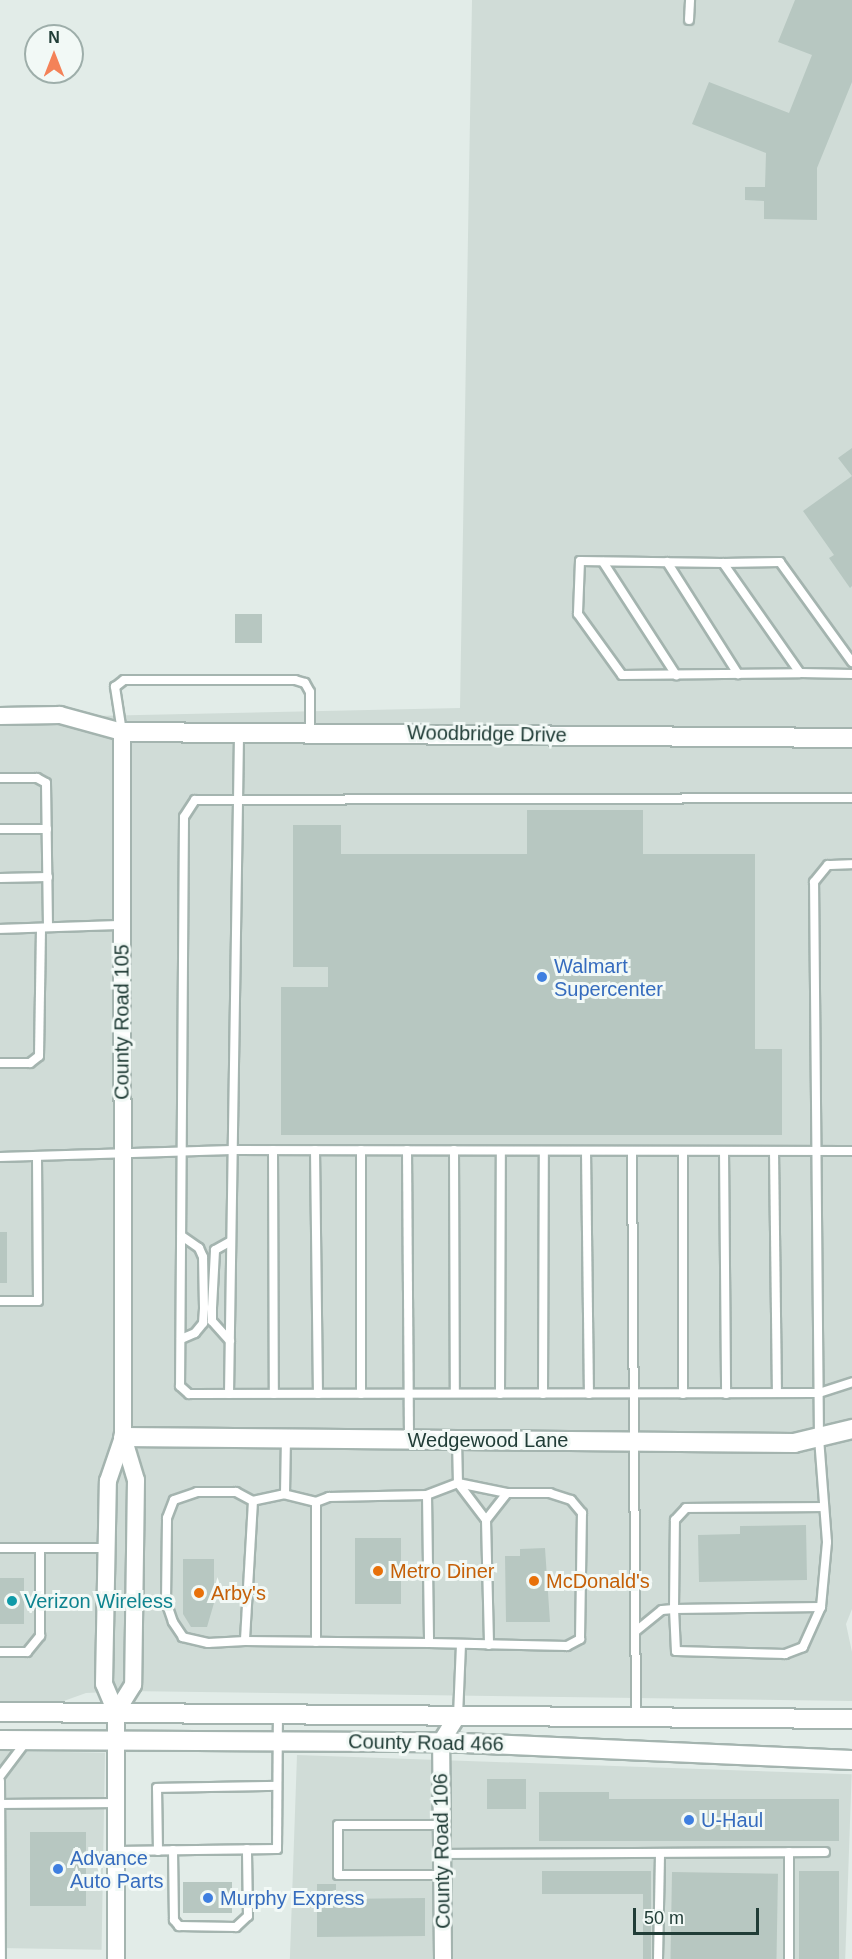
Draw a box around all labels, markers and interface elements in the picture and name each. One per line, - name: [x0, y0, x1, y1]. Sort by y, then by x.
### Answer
- north arrow: [24, 24, 84, 84]
- text: N: [48, 29, 60, 46]
- street label: Woodbridge Drive: [407, 721, 567, 747]
- street label: County Road 105: [110, 944, 134, 1100]
- place label: Walmart Supercenter: [554, 954, 663, 1001]
- marker: Walmart Supercenter: [535, 970, 549, 984]
- street label: Wedgewood Lane: [408, 1428, 568, 1452]
- place label: Metro Diner: [390, 1559, 494, 1583]
- marker: Metro Diner: [371, 1564, 385, 1578]
- place label: McDonald's: [546, 1569, 650, 1593]
- marker: McDonald's: [527, 1574, 541, 1588]
- place label: Arby's: [211, 1581, 266, 1605]
- marker: Arby's: [192, 1586, 206, 1600]
- place label: Verizon Wireless: [24, 1589, 173, 1613]
- marker: Verizon Wireless: [5, 1594, 19, 1608]
- street label: County Road 466: [348, 1730, 504, 1756]
- street label: County Road 106: [429, 1773, 455, 1929]
- place label: U-Haul: [701, 1808, 763, 1832]
- marker: U-Haul: [682, 1813, 696, 1827]
- place label: Advance Auto Parts: [70, 1846, 163, 1893]
- marker: Advance Auto Parts: [51, 1862, 65, 1876]
- place label: Murphy Express: [220, 1886, 364, 1910]
- marker: Murphy Express: [201, 1891, 215, 1905]
- scale bar: [636, 1896, 762, 1934]
- text: 50 m: [644, 1908, 684, 1928]

